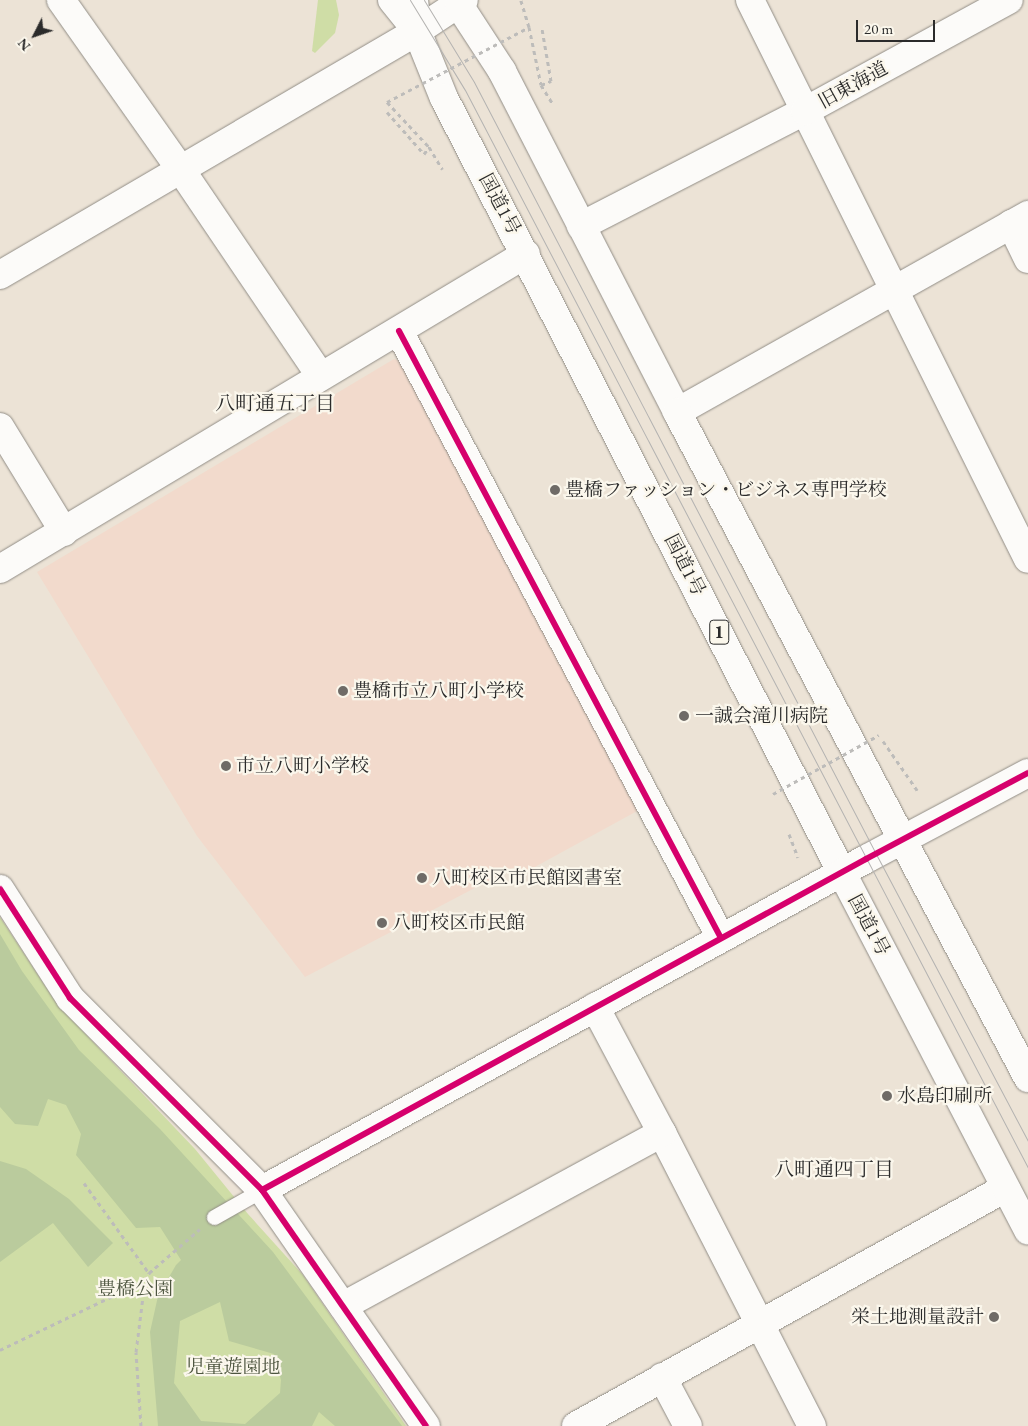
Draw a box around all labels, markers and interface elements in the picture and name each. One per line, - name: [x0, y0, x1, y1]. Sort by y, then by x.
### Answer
- north arrow: [10, 10, 60, 60]
- scale bar: [858, 10, 937, 42]
- text: 20 m: [864, 19, 893, 38]
- text: N: [13, 35, 34, 55]
- street label: 旧東海道: [814, 57, 892, 113]
- street label: 国道1号: [474, 169, 526, 239]
- district label: 八町通五丁目: [215, 391, 335, 415]
- place label: 豊橋ファッション・ビジネス専門学校: [565, 479, 888, 501]
- marker: 豊橋ファッション・ビジネス専門学校: [549, 484, 561, 496]
- street label: 国道1号: [660, 530, 710, 600]
- road number: 1: [709, 616, 729, 648]
- place label: 豊橋市立八町小学校: [353, 680, 524, 702]
- marker: 豊橋市立八町小学校: [337, 685, 349, 697]
- place label: 一誠会滝川病院: [695, 705, 828, 727]
- marker: 一誠会滝川病院: [677, 709, 691, 723]
- place label: 市立八町小学校: [236, 755, 369, 777]
- marker: 市立八町小学校: [220, 760, 232, 772]
- place label: 八町校区市民館図書室: [432, 867, 622, 889]
- marker: 八町校区市民館図書室: [416, 872, 428, 884]
- street label: 国道1号: [843, 890, 895, 960]
- place label: 八町校区市民館: [392, 912, 525, 934]
- marker: 八町校区市民館: [376, 917, 388, 929]
- place label: 水島印刷所: [897, 1085, 992, 1107]
- marker: 水島印刷所: [881, 1090, 893, 1102]
- district label: 八町通四丁目: [774, 1157, 894, 1181]
- park label: 豊橋公園: [97, 1278, 173, 1300]
- place label: 栄土地測量設計: [851, 1306, 984, 1328]
- marker: 栄土地測量設計: [988, 1311, 1000, 1323]
- park label: 児童遊園地: [186, 1356, 280, 1378]

